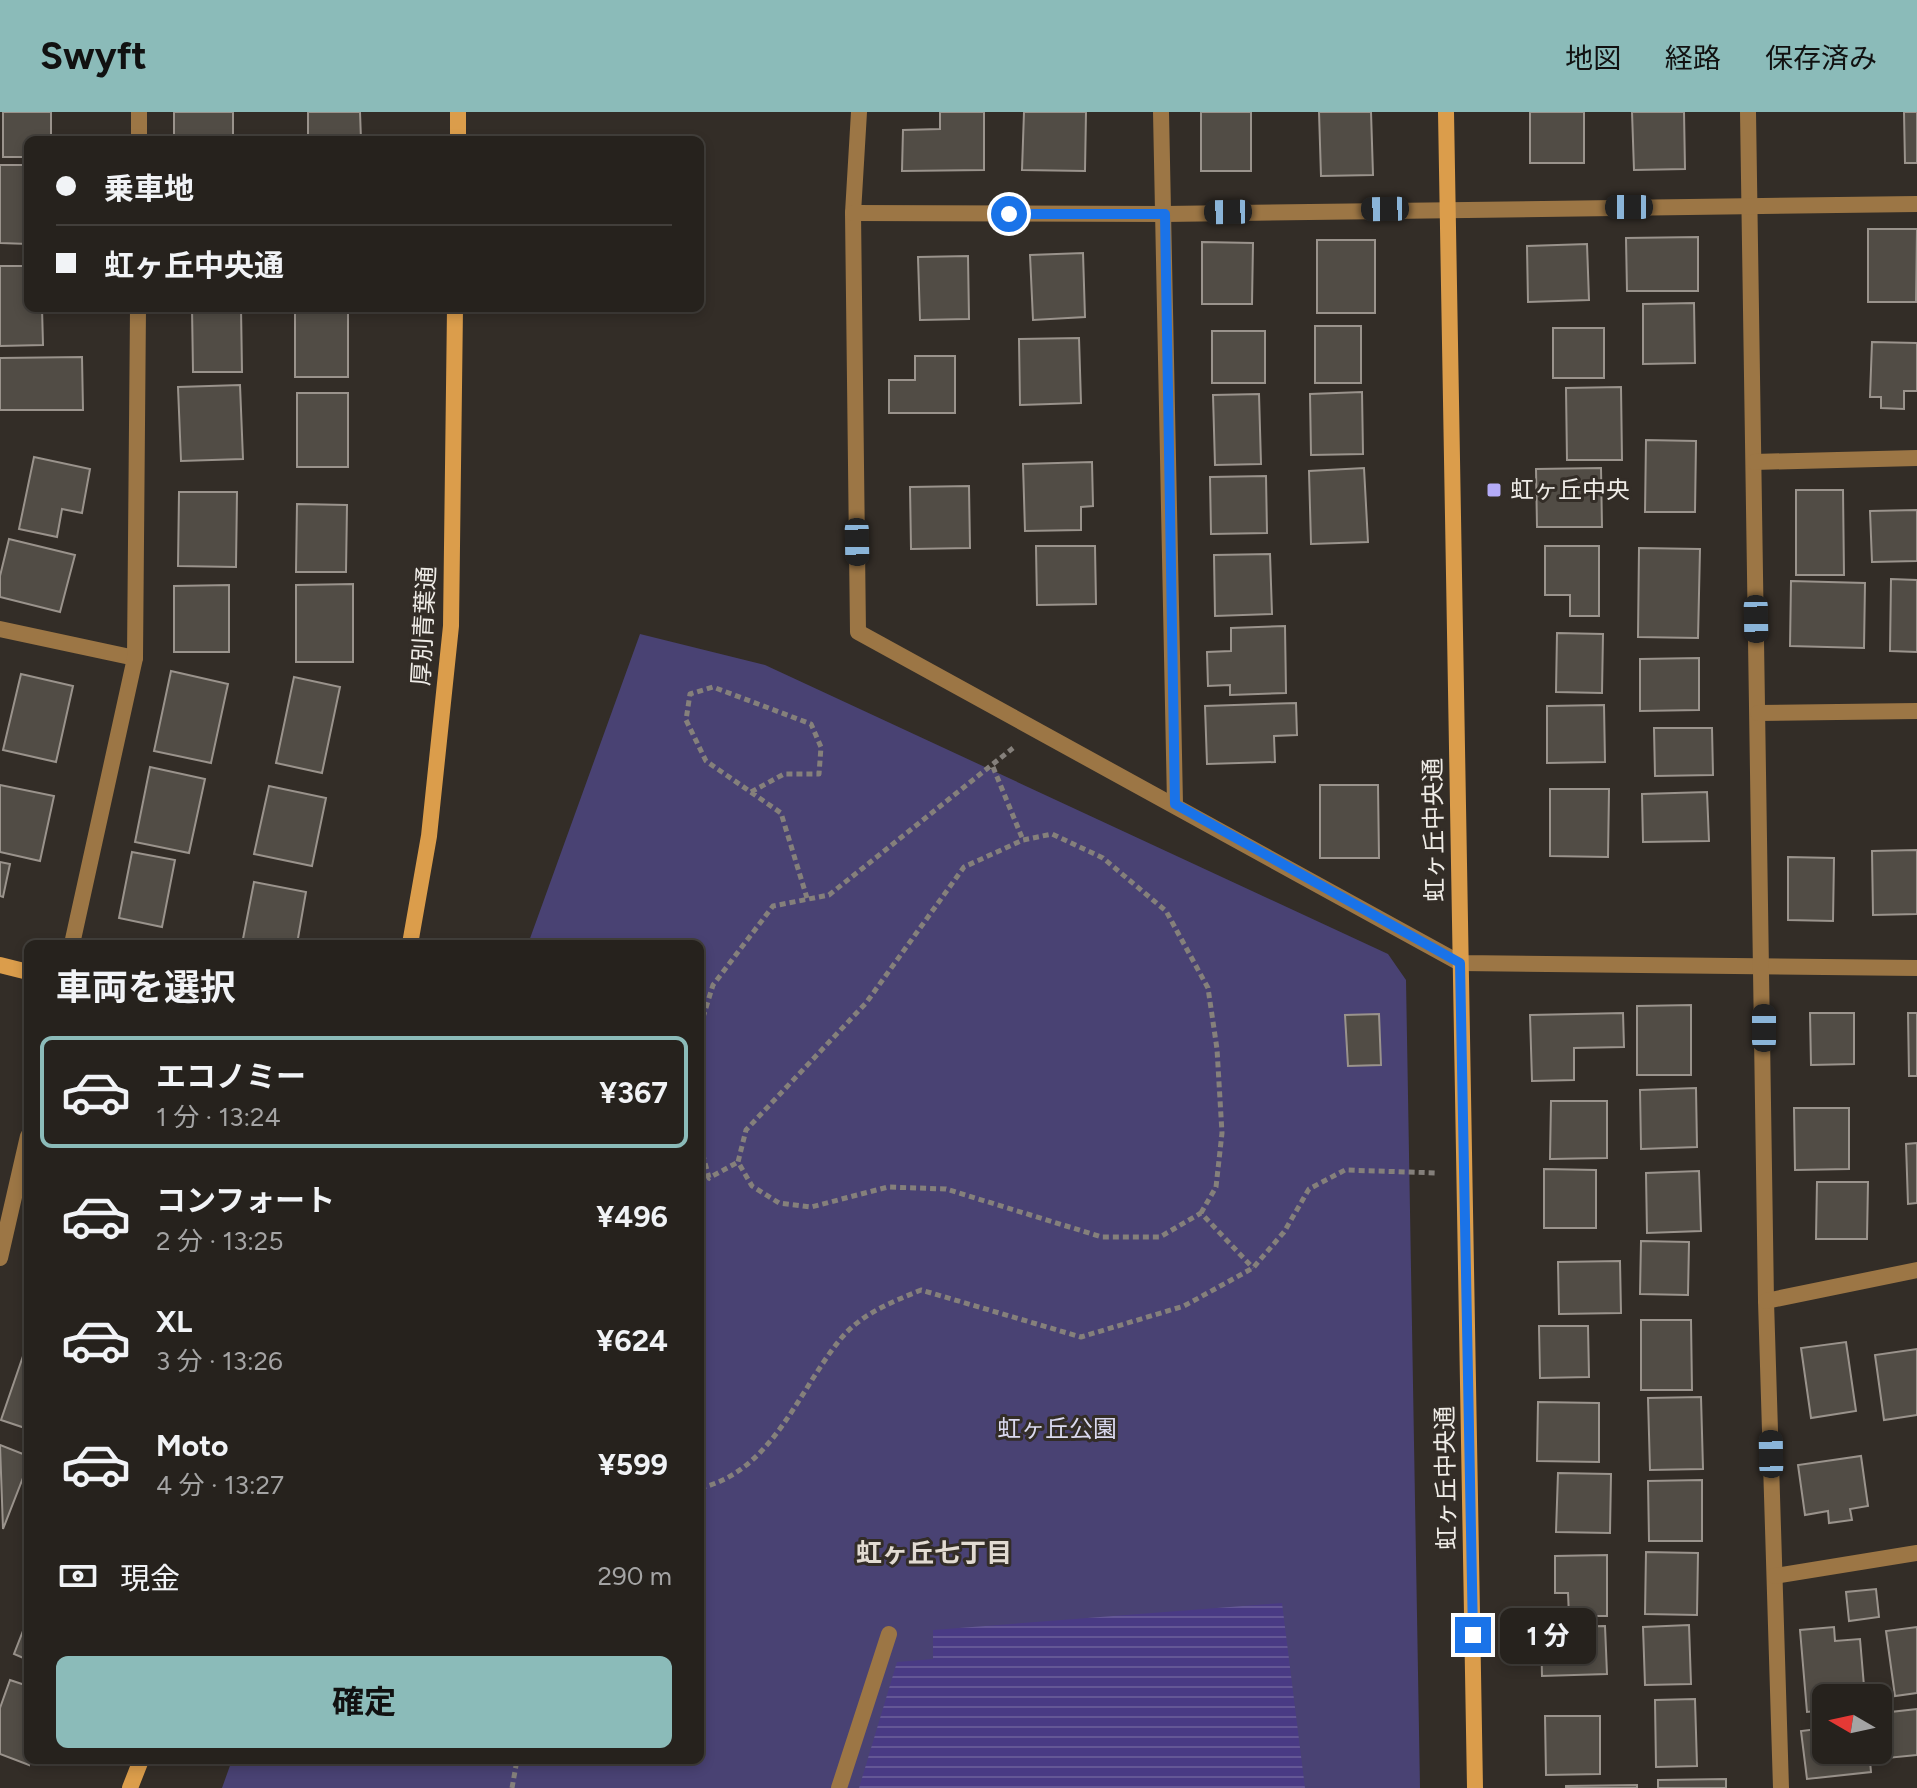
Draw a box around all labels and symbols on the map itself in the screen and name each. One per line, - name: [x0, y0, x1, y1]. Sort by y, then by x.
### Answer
- car: [1605, 195, 1653, 219]
- route start: [991, 196, 1027, 232]
- car: [1361, 197, 1409, 221]
- car: [1204, 200, 1252, 224]
- place label: 虹ヶ丘中央: [1510, 475, 1630, 504]
- marker: 虹ヶ丘中央: [1485, 481, 1503, 499]
- car: [845, 518, 869, 566]
- street label: 厚別青葉通: [406, 565, 441, 687]
- car: [1744, 595, 1768, 643]
- street label: 虹ヶ丘中央通: [1418, 758, 1449, 902]
- car: [1752, 1004, 1776, 1052]
- street label: 虹ヶ丘中央通: [1430, 1406, 1461, 1550]
- park label: 虹ヶ丘公園: [997, 1414, 1117, 1443]
- car: [1759, 1430, 1783, 1478]
- district label: 虹ヶ丘七丁目: [856, 1537, 1012, 1569]
- callout: 1 分: [1501, 1607, 1597, 1663]
- route end: [1455, 1617, 1491, 1653]
- north arrow: [1812, 1684, 1892, 1764]

